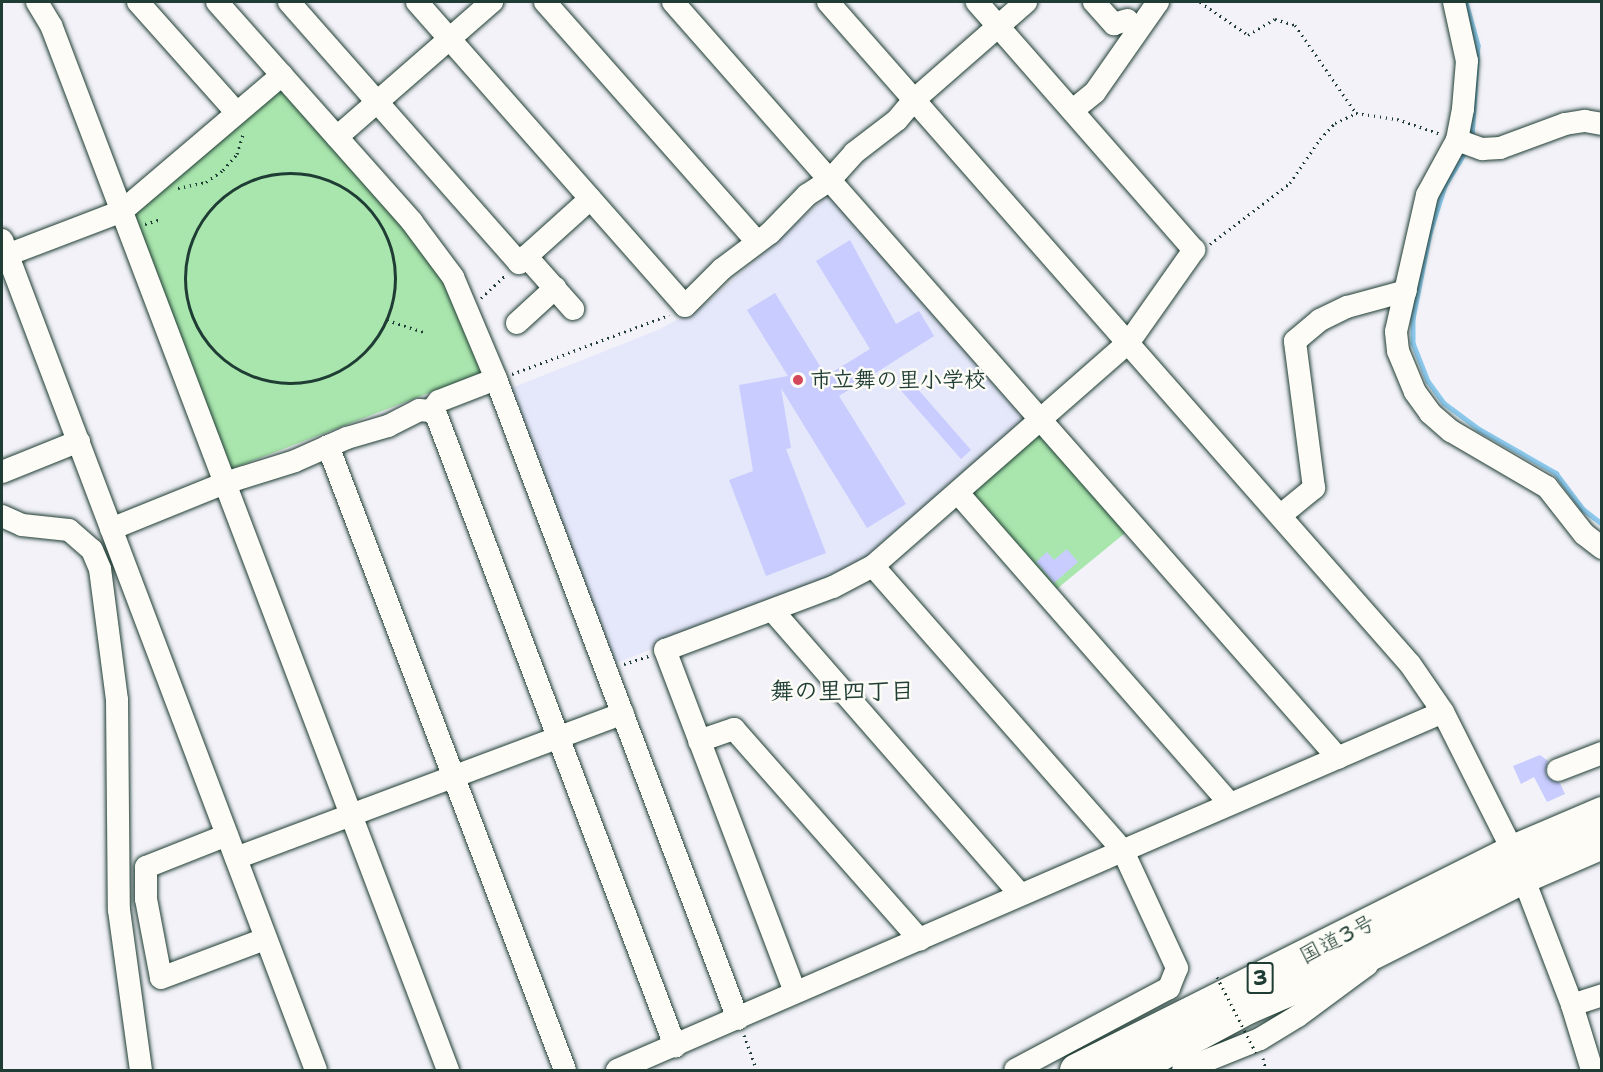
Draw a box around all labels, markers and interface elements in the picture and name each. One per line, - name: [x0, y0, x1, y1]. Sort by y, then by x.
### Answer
- place label: 市立舞の里小学校: [810, 367, 986, 393]
- marker: 市立舞の里小学校: [791, 373, 805, 387]
- district label: 舞の里四丁目: [770, 678, 914, 706]
- street label: 国道3号: [1295, 909, 1379, 969]
- road number: 3: [1246, 960, 1274, 996]

